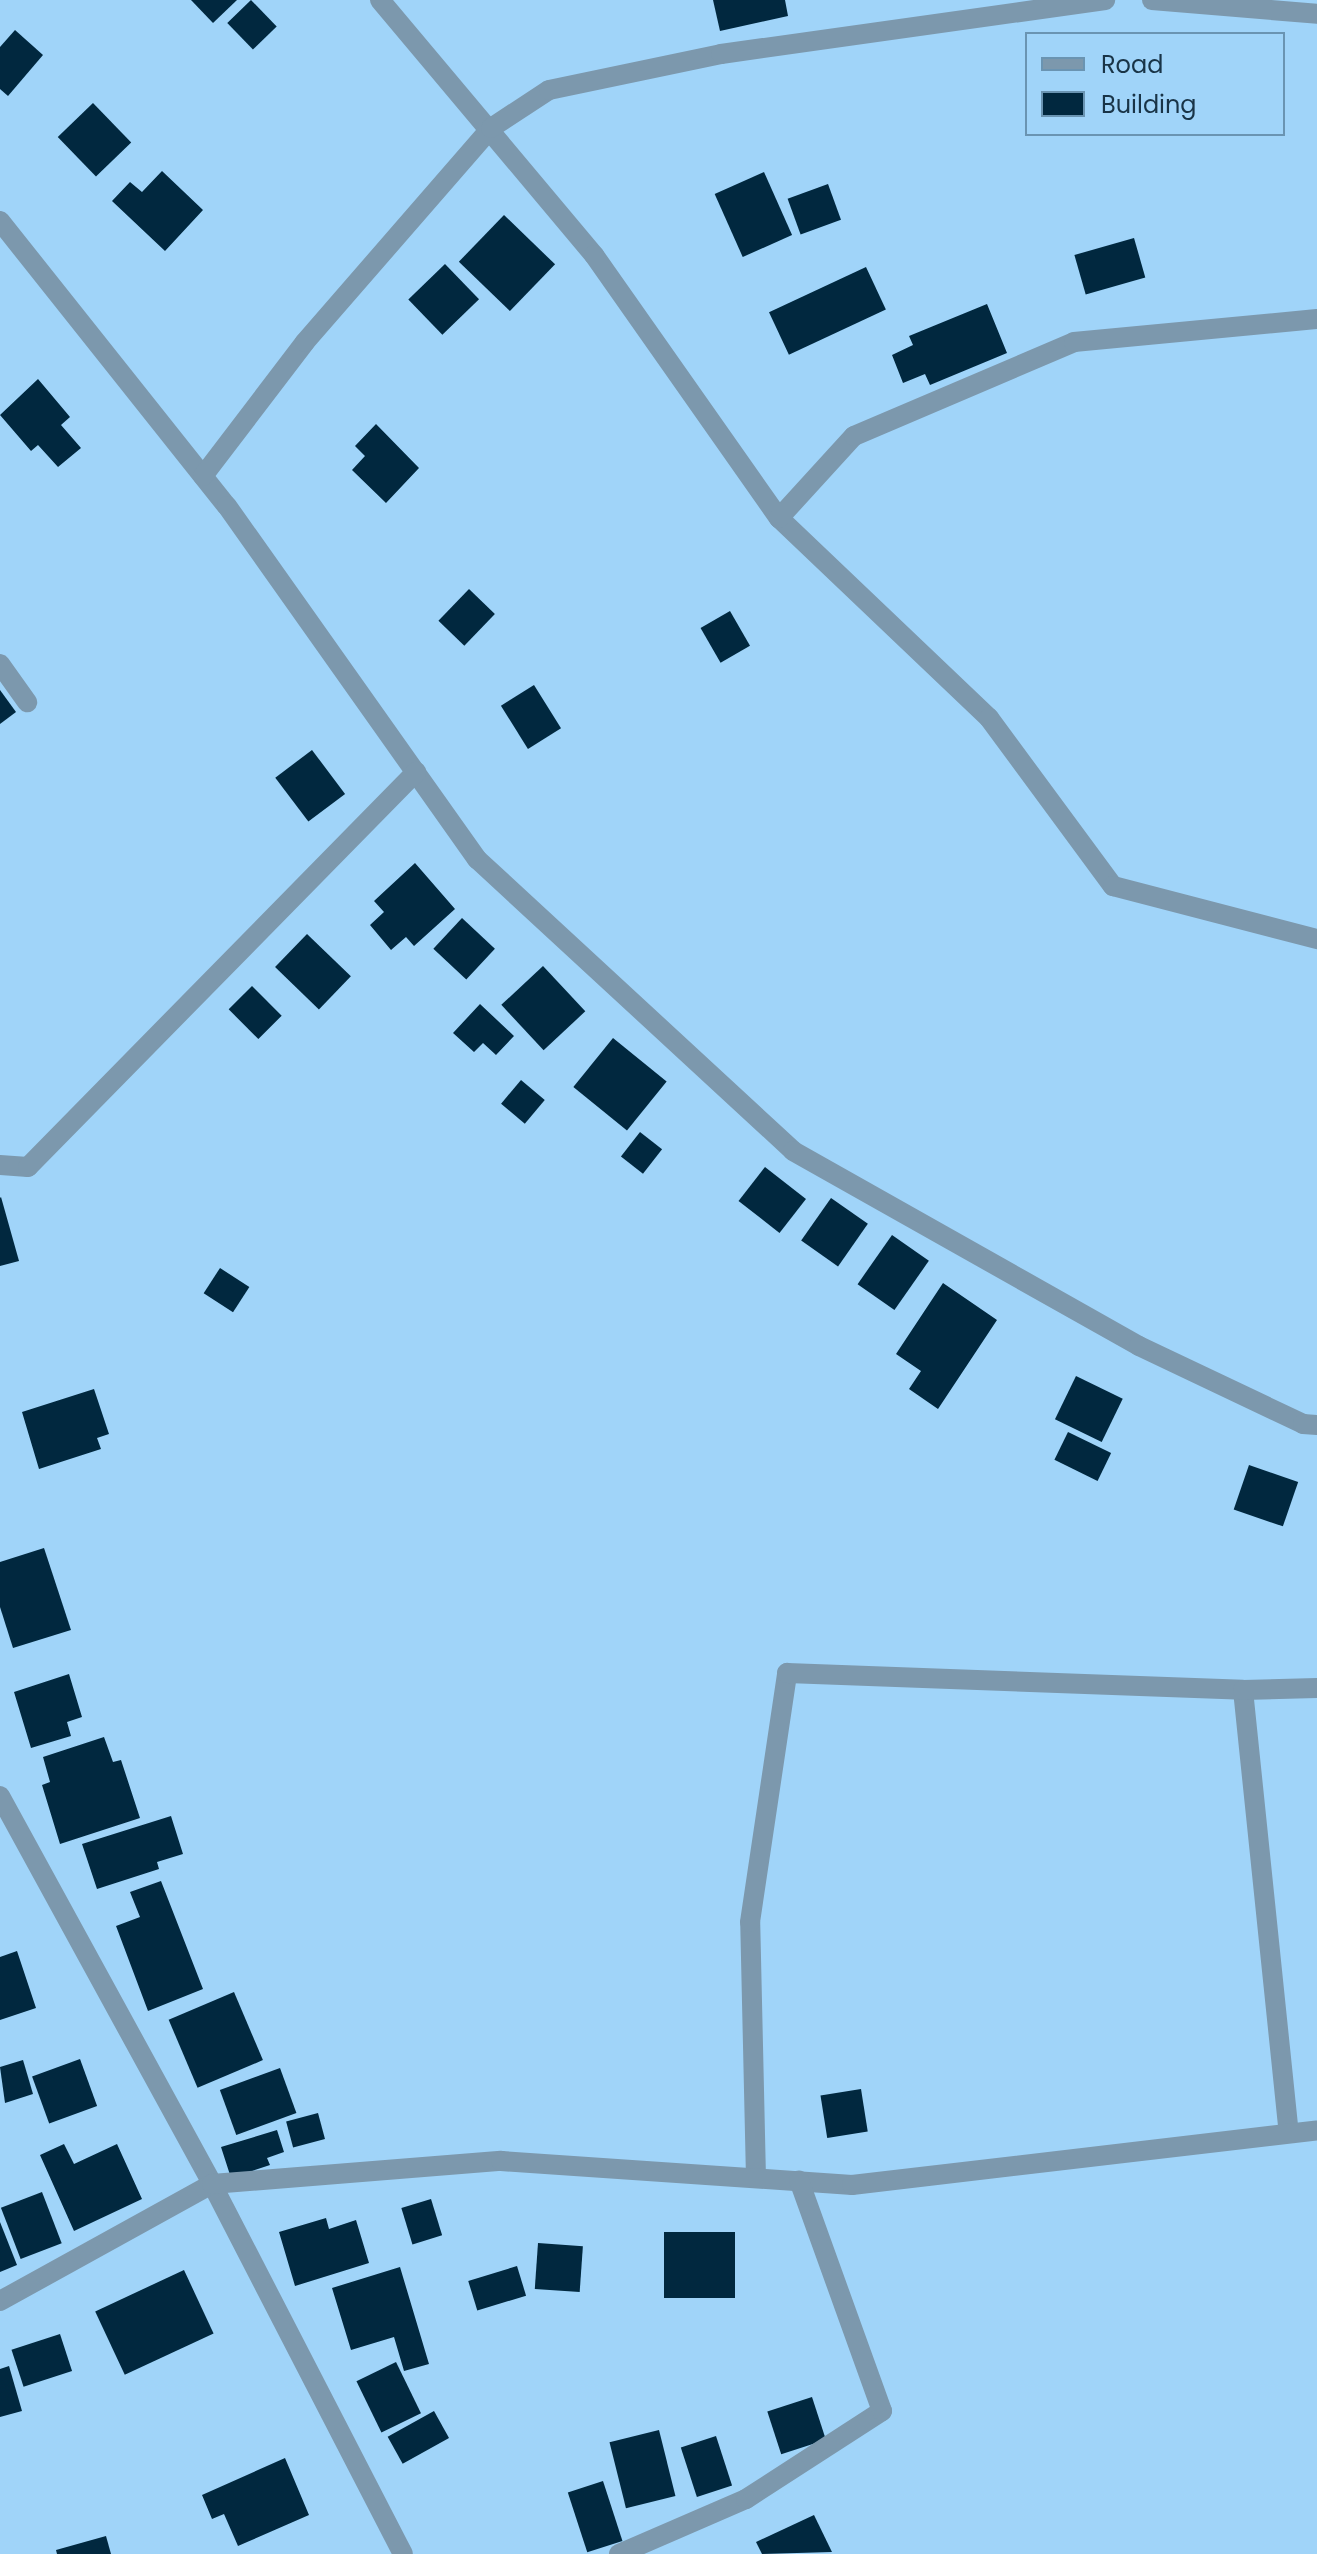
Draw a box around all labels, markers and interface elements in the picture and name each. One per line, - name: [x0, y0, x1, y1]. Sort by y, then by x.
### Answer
- legend: [1025, 32, 1285, 136]
- text: Road: [1101, 48, 1163, 81]
- text: Building: [1101, 88, 1197, 121]

